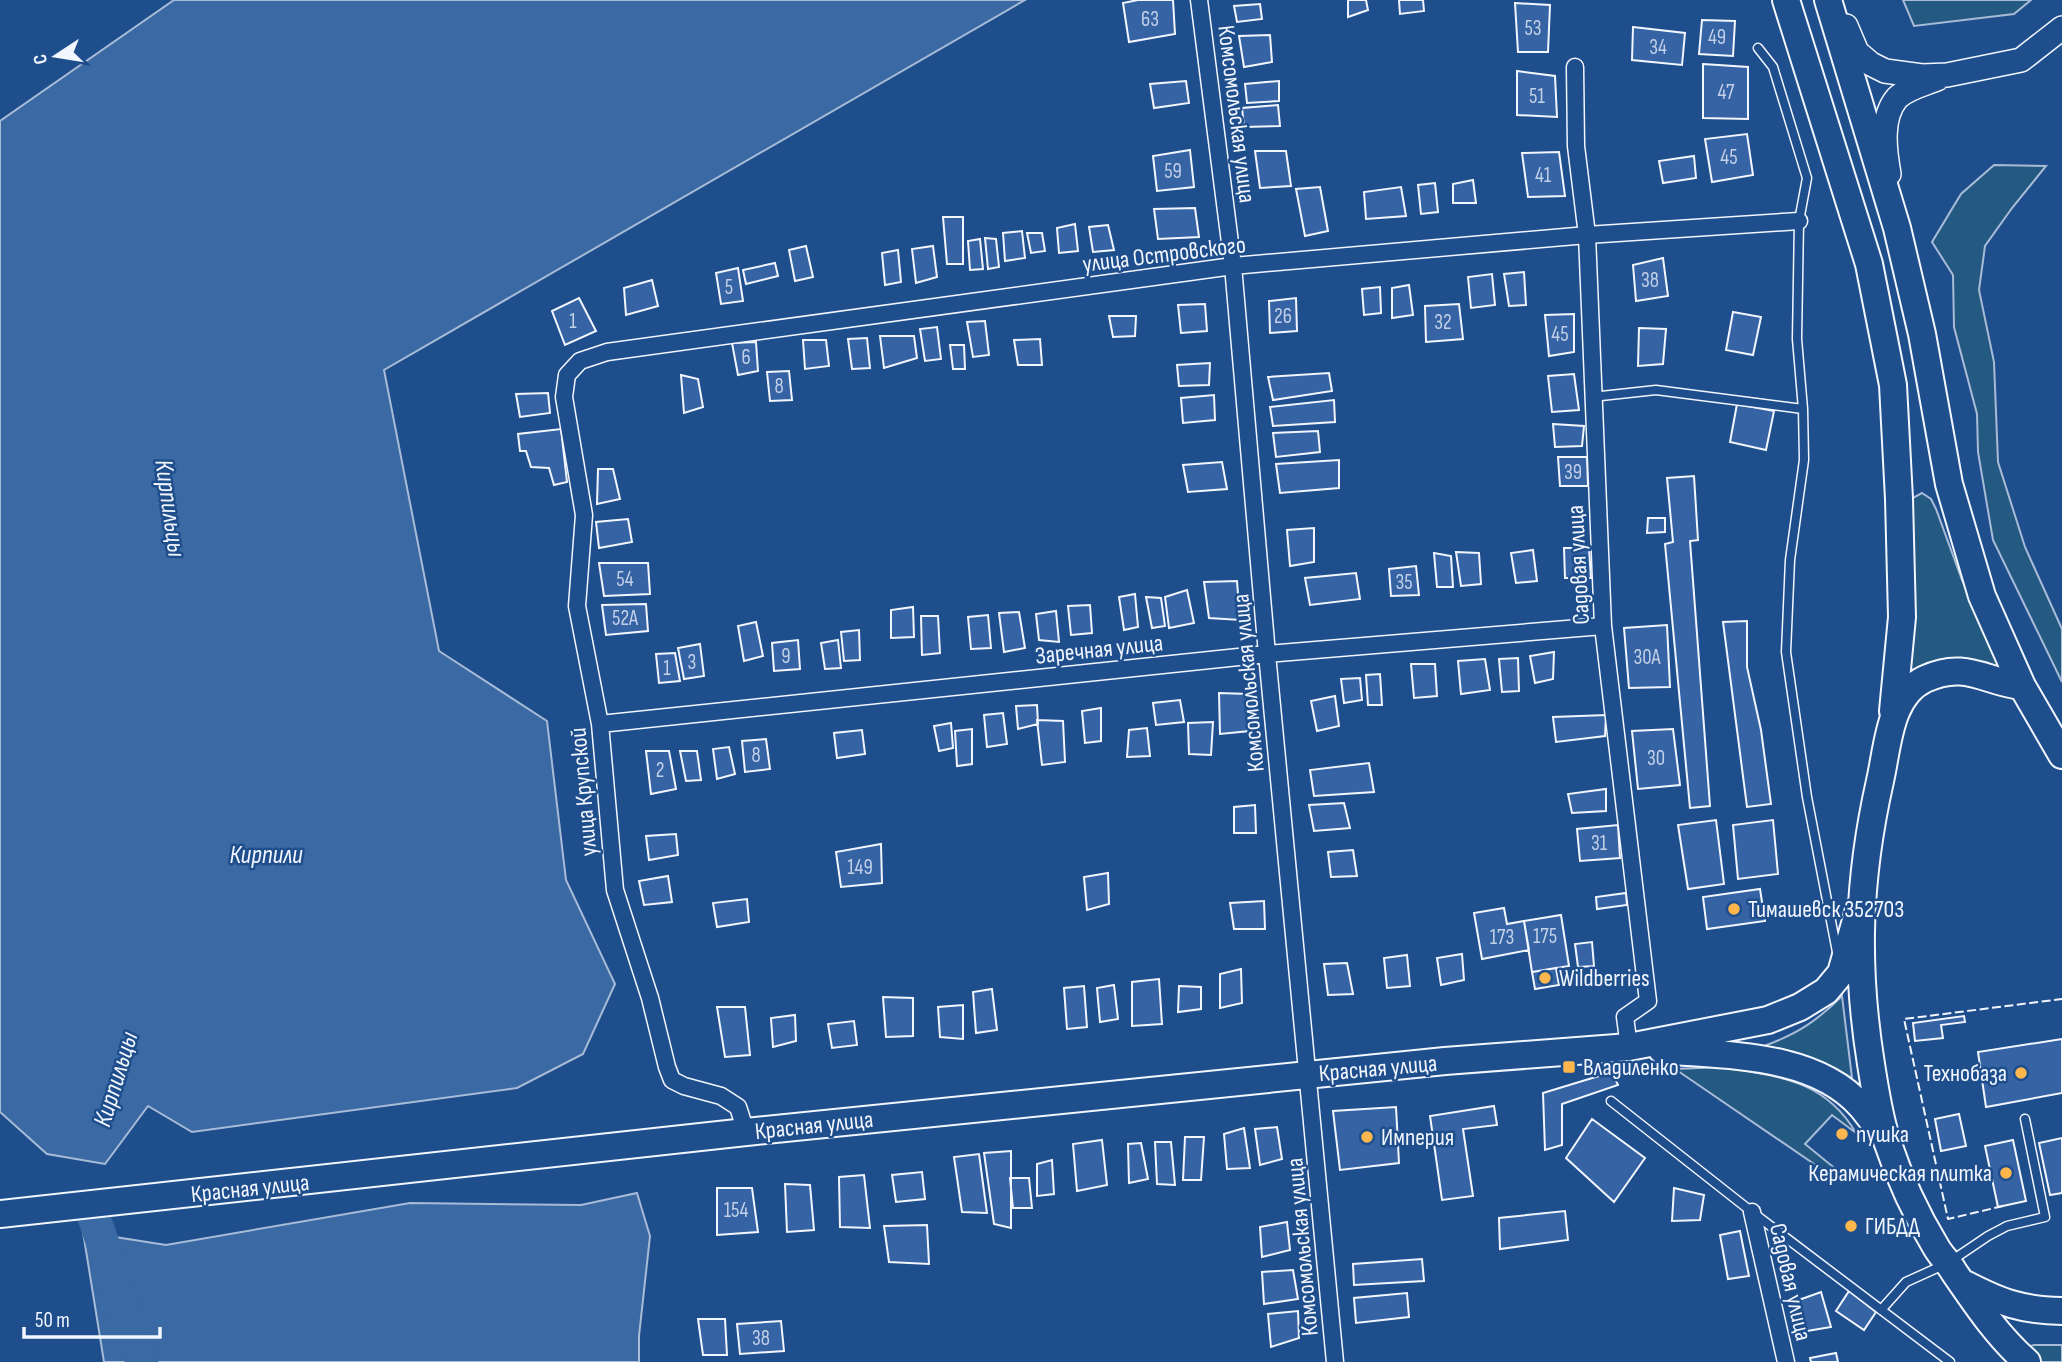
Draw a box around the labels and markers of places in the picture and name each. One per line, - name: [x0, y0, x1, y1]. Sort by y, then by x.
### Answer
- place label: Тимашевск 352703: [1748, 895, 1904, 924]
- marker: Тимашевск 352703: [1726, 901, 1742, 917]
- place label: Wildberries: [1559, 964, 1650, 993]
- marker: Wildberries: [1537, 970, 1553, 986]
- place label: Владиленко: [1583, 1053, 1679, 1082]
- marker: Владиленко: [1561, 1059, 1577, 1075]
- place label: Технобаза: [1923, 1059, 2007, 1088]
- marker: Технобаза: [2013, 1065, 2029, 1081]
- place label: пушка: [1856, 1120, 1909, 1149]
- place label: Империя: [1381, 1123, 1454, 1152]
- marker: пушка: [1834, 1126, 1850, 1142]
- marker: Империя: [1359, 1129, 1375, 1145]
- place label: Керамическая плитка: [1808, 1159, 1992, 1188]
- marker: Керамическая плитка: [1998, 1165, 2014, 1181]
- place label: ГИБДД: [1865, 1212, 1921, 1241]
- marker: ГИБДД: [1843, 1218, 1859, 1234]

